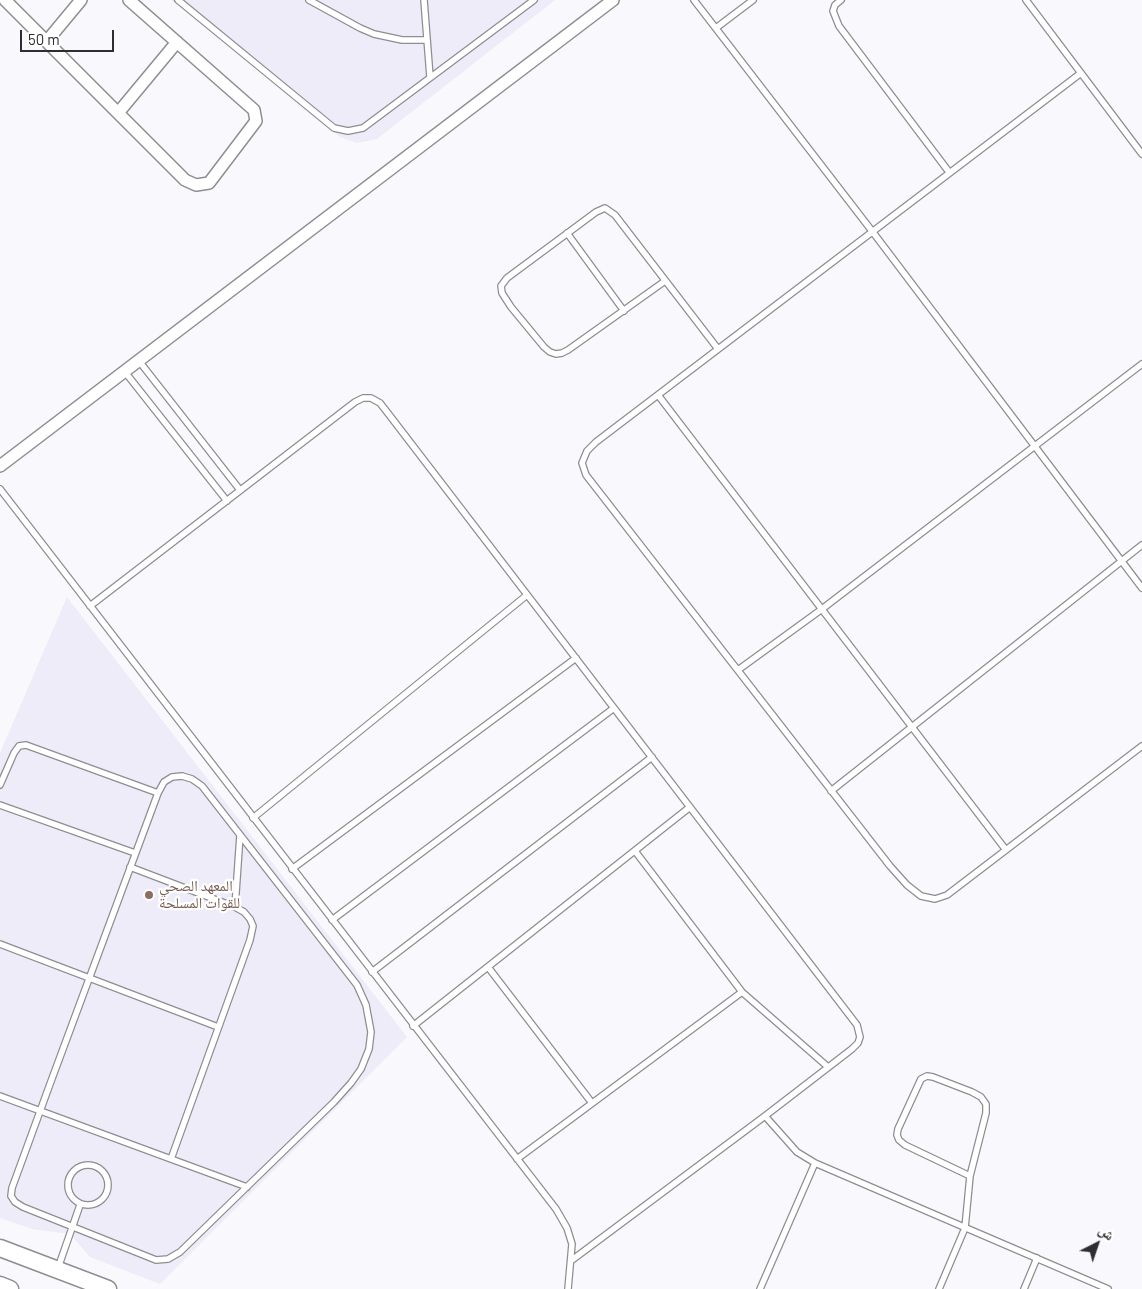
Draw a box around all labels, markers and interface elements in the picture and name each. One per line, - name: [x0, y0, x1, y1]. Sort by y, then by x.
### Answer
- scale bar: [22, 20, 116, 52]
- text: 50 m: [28, 30, 60, 48]
- place label: المعهد الصحي للقوات المسلحة: [159, 877, 240, 912]
- marker: المعهد الصحي للقوات المسلحة: [143, 889, 155, 901]
- north arrow: [1072, 1219, 1122, 1269]
- text: ش: [1096, 1221, 1118, 1244]

